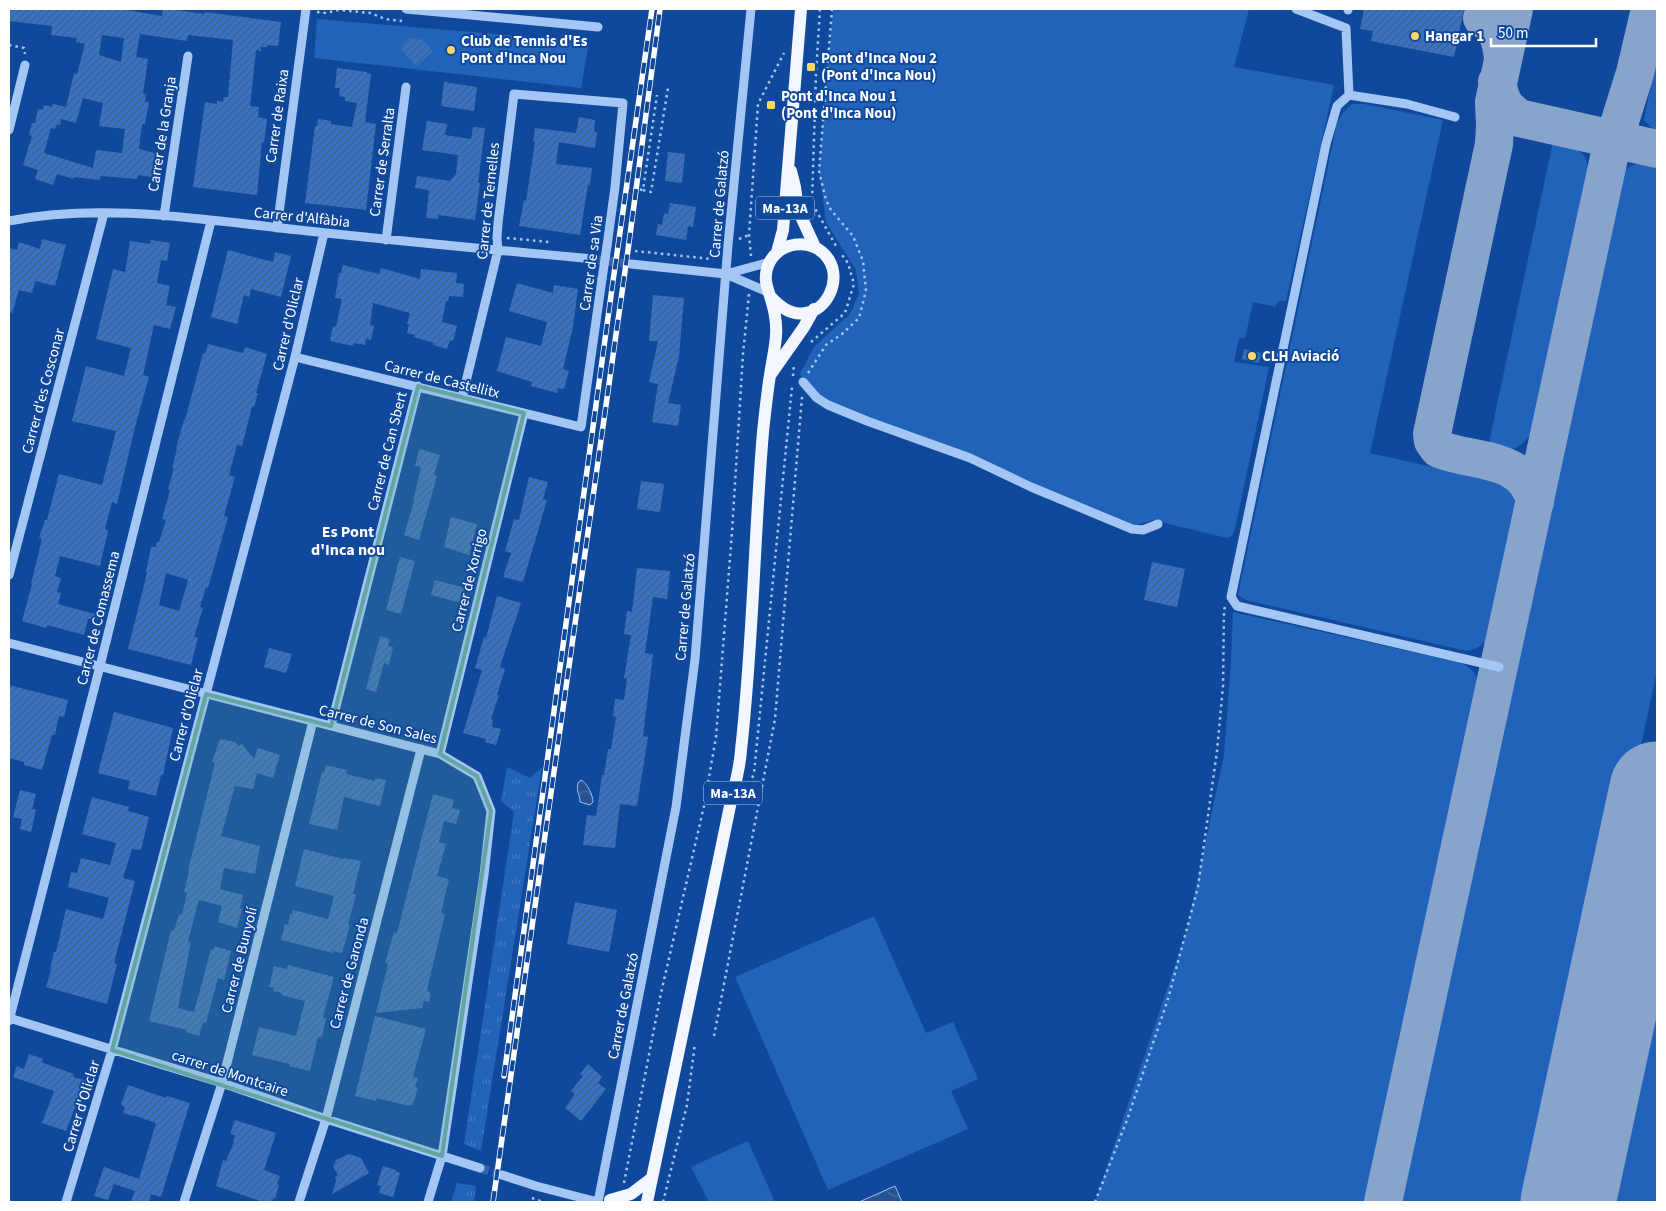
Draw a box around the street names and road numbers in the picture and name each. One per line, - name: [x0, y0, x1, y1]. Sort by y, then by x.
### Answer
- street label: Carrer de Raixa: [261, 68, 294, 164]
- street label: Carrer de la Granja: [143, 75, 182, 193]
- street label: Carrer de Serralta: [364, 106, 401, 218]
- street label: Carrer de Ternelles: [472, 142, 505, 261]
- street label: Carrer de Galatzó: [704, 149, 735, 259]
- road number: Ma-13A: [756, 197, 814, 220]
- street label: Carrer d'Alfàbia: [253, 202, 351, 233]
- street label: Carrer de sa Via: [574, 214, 609, 312]
- street label: Carrer d'Oliclar: [268, 275, 310, 373]
- street label: Carrer d'es Cosconar: [17, 325, 71, 456]
- street label: Carrer de Castellitx: [382, 355, 502, 404]
- street label: Carrer de Can Sbert: [363, 389, 412, 513]
- street label: Carrer de Xorrigo: [446, 526, 493, 634]
- street label: Carrer de Comassema: [72, 549, 125, 687]
- street label: Carrer de Galatzó: [670, 552, 701, 662]
- street label: Carrer d'Oliclar: [164, 666, 209, 764]
- street label: Carrer de Son Sales: [317, 700, 439, 749]
- road number: Ma-13A: [704, 781, 762, 804]
- street label: Carrer de Bunyolí: [216, 904, 263, 1015]
- street label: Carrer de Garonda: [324, 915, 374, 1031]
- street label: Carrer de Galatzó: [603, 951, 644, 1061]
- street label: carrer de Montcaire: [169, 1045, 291, 1102]
- street label: Carrer d'Oliclar: [58, 1057, 106, 1155]

